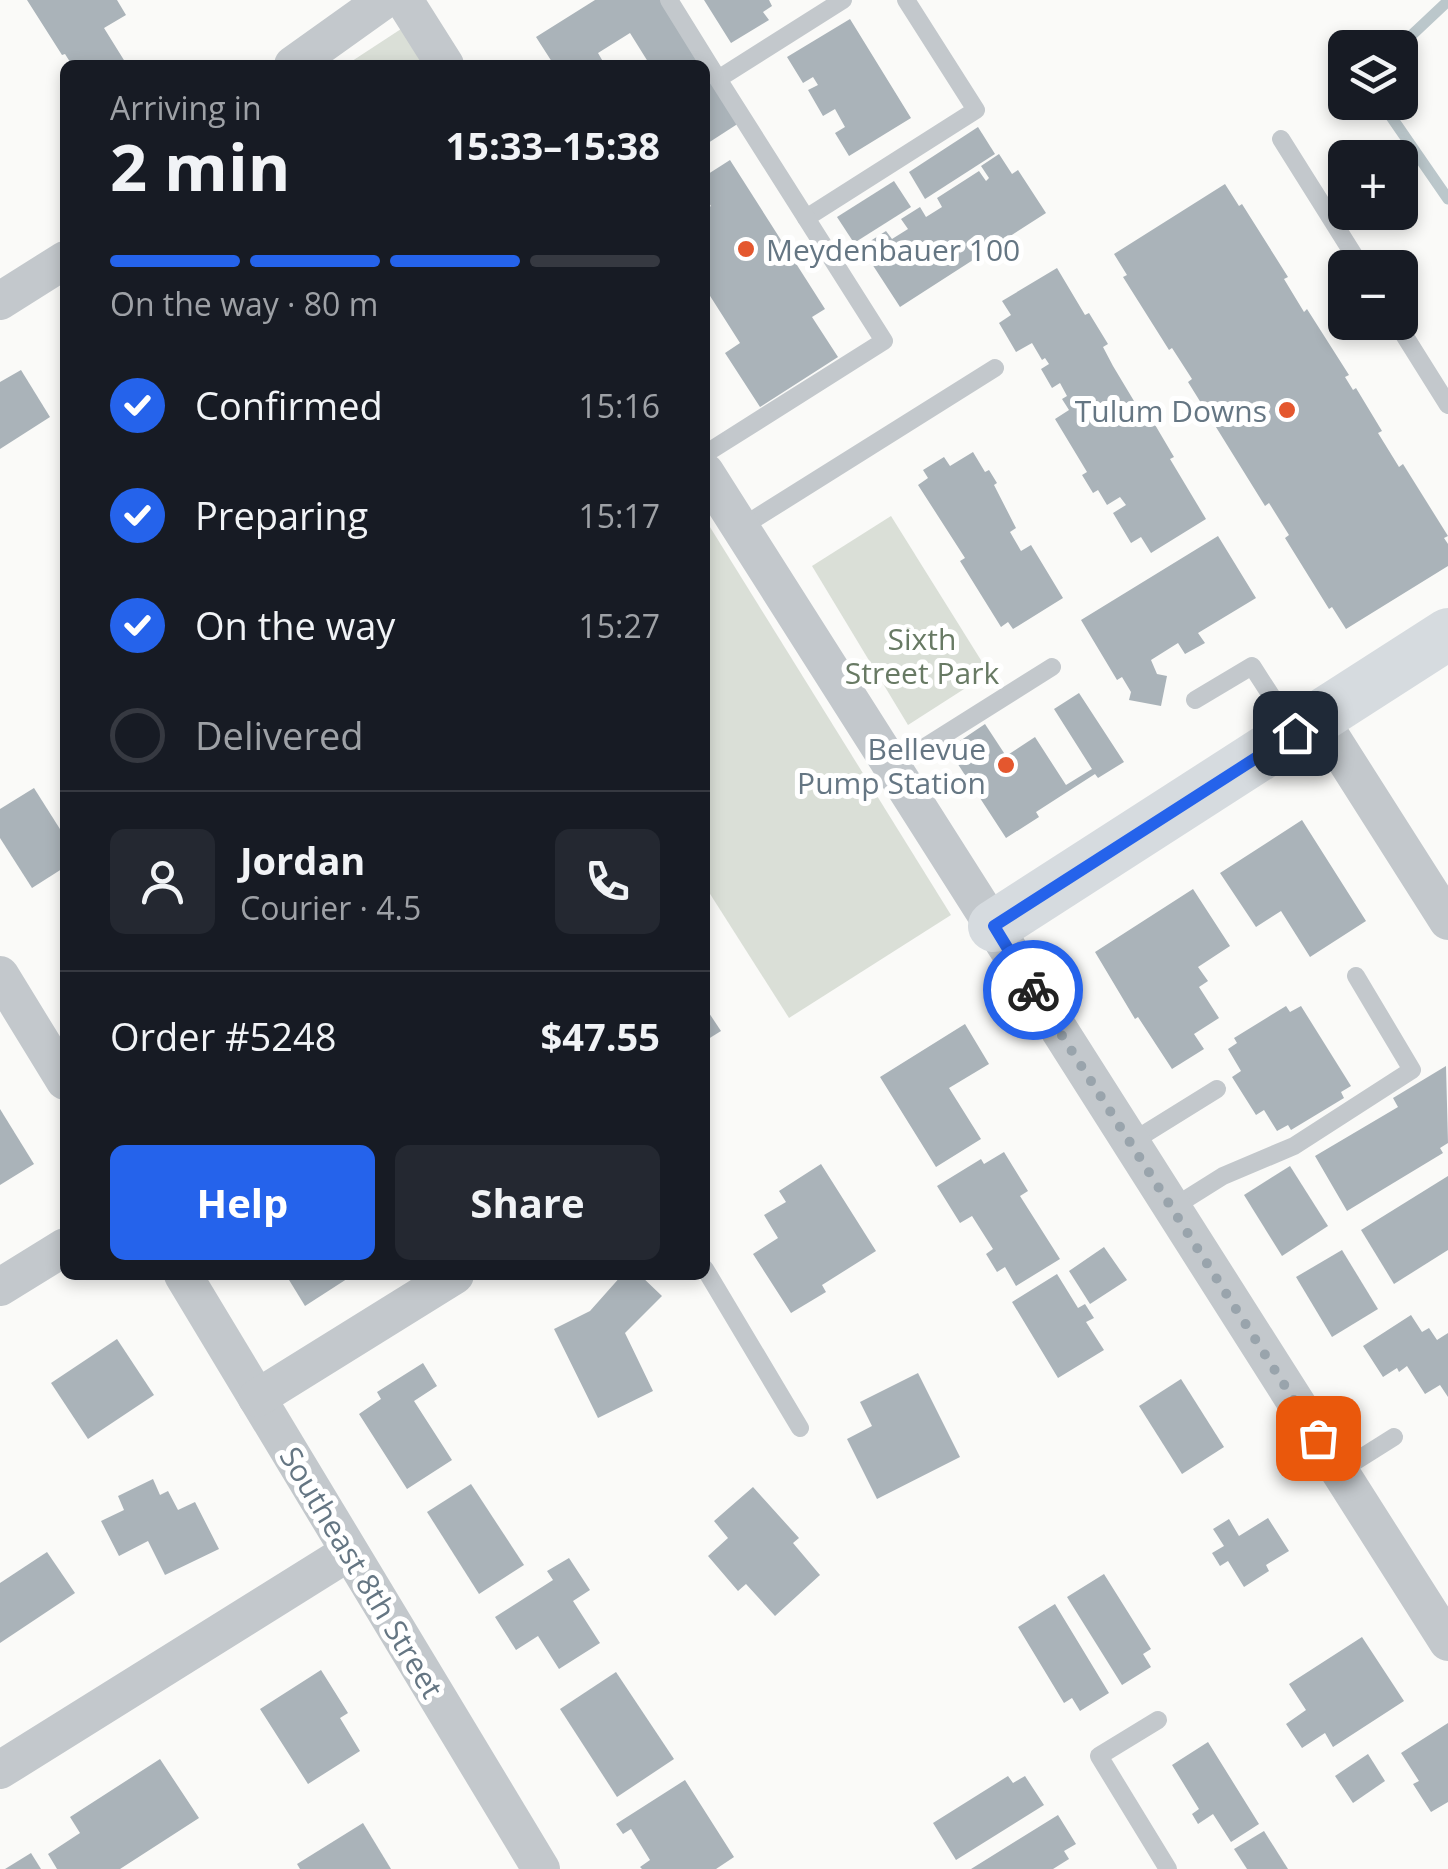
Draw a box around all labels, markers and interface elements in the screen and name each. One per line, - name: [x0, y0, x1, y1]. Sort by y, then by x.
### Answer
- map controls: [1328, 30, 1418, 340]
- button: layers: [1328, 30, 1418, 120]
- text: Arriving in: [110, 86, 262, 129]
- text: 15:33–15:38: [446, 119, 660, 171]
- text: 2 min: [110, 122, 290, 210]
- button: +: [1328, 140, 1418, 230]
- place label: Meydenbauer 100: [766, 229, 1020, 270]
- marker: Meydenbauer 100: [735, 238, 757, 260]
- button: −: [1328, 250, 1418, 340]
- text: On the way · 80 m: [110, 282, 378, 325]
- icon: check: [110, 378, 165, 433]
- text: Confirmed: [195, 379, 383, 431]
- text: 15:16: [578, 384, 660, 427]
- place label: Tulum Downs: [1075, 390, 1267, 431]
- marker: Tulum Downs: [1276, 399, 1298, 421]
- icon: check: [110, 488, 165, 543]
- text: Preparing: [195, 489, 368, 541]
- text: 15:17: [578, 494, 660, 537]
- icon: check: [110, 598, 165, 653]
- text: On the way: [195, 599, 395, 651]
- text: 15:27: [578, 604, 660, 647]
- park label: Sixth Street Park: [845, 618, 999, 693]
- pin: [1253, 691, 1338, 776]
- icon: home: [1268, 706, 1323, 761]
- text: Delivered: [195, 709, 364, 761]
- place label: Bellevue Pump Station: [797, 728, 986, 803]
- marker: Bellevue Pump Station: [995, 754, 1017, 776]
- button: person: [110, 829, 215, 934]
- button: phone: [555, 829, 660, 934]
- text: Jordan: [240, 834, 365, 886]
- text: Courier · 4.5: [240, 886, 421, 929]
- courier: [983, 940, 1083, 1040]
- icon: bike: [1006, 963, 1061, 1018]
- text: Order #5248: [110, 1010, 337, 1062]
- text: $47.55: [541, 1010, 660, 1062]
- button: Help: [110, 1145, 375, 1260]
- button: Share: [395, 1145, 660, 1260]
- pin: [1276, 1396, 1361, 1481]
- icon: bag: [1291, 1411, 1346, 1466]
- street label: Southeast 8th Street: [271, 1439, 453, 1705]

